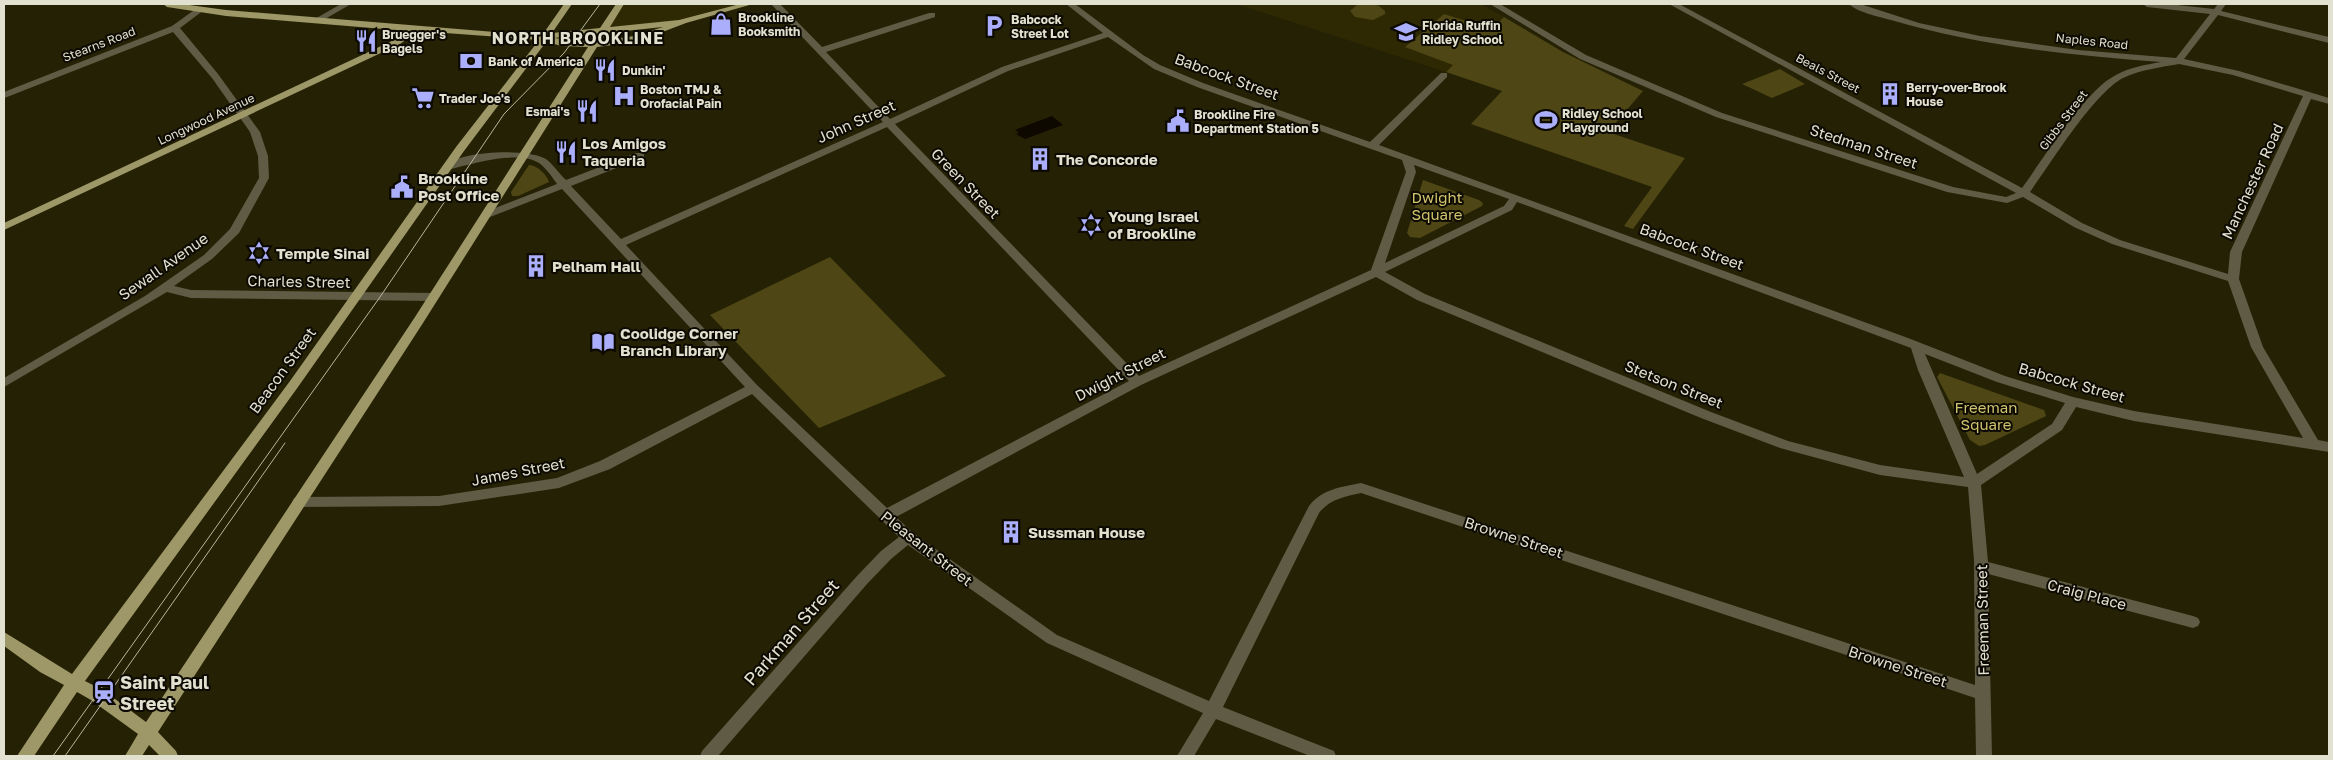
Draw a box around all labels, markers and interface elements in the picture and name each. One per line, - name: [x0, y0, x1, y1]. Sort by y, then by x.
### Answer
- place label: Brookline Booksmith: [738, 10, 800, 39]
- shop icon: Brookline Booksmith: [708, 11, 734, 37]
- place label: Babcock Street Lot: [1011, 12, 1069, 41]
- parking icon: Babcock Street Lot: [981, 13, 1007, 39]
- place label: Florida Ruffin Ridley School: [1422, 18, 1503, 47]
- school or university icon: Florida Ruffin Ridley School: [1393, 19, 1419, 45]
- street label: Stearns Road: [60, 23, 138, 65]
- place label: Bruegger's Bagels: [382, 27, 446, 56]
- restaurant icon: Bruegger's Bagels: [353, 28, 379, 54]
- district label: NORTH BROOKLINE: [492, 28, 664, 48]
- street label: Naples Road: [2055, 30, 2129, 52]
- bank icon: Bank of America: [458, 48, 484, 74]
- street label: Babcock Street: [1172, 49, 1282, 103]
- street label: Beals Street: [1793, 50, 1863, 96]
- place label: Bank of America: [488, 54, 583, 69]
- restaurant icon: Dunkin': [592, 57, 618, 83]
- place label: Dunkin': [622, 63, 665, 78]
- place label: Berry-over-Brook House: [1906, 80, 2007, 109]
- building icon: Berry-over-Brook House: [1877, 81, 1903, 107]
- place label: Boston TMJ & Orofacial Pain: [640, 82, 722, 111]
- hospital icon: Boston TMJ & Orofacial Pain: [611, 83, 637, 109]
- supermarket icon: Trader Joe's: [410, 85, 436, 111]
- street label: Gibbs Street: [2036, 87, 2091, 153]
- street label: Longwood Avenue: [155, 90, 257, 148]
- place label: Trader Joe's: [439, 91, 511, 106]
- street label: John Street: [814, 96, 898, 146]
- restaurant icon: Esmai's: [574, 98, 600, 124]
- place label: Esmai's: [525, 104, 570, 119]
- place label: Ridley School Playground: [1562, 106, 1643, 135]
- place label: Brookline Fire Department Station 5: [1194, 107, 1319, 136]
- sports icon: Ridley School Playground: [1533, 107, 1559, 133]
- public building icon: Brookline Fire Department Station 5: [1165, 108, 1191, 134]
- street label: Stedman Street: [1808, 120, 1920, 172]
- street label: Manchester Road: [2217, 120, 2287, 242]
- place label: Los Amigos Taqueria: [582, 134, 666, 169]
- restaurant icon: Los Amigos Taqueria: [553, 139, 579, 165]
- street label: Green Street: [928, 144, 1004, 222]
- building icon: The Concorde: [1027, 146, 1053, 172]
- place label: The Concorde: [1056, 150, 1158, 168]
- place label: Brookline Post Office: [418, 169, 500, 204]
- public building icon: Brookline Post Office: [389, 174, 415, 200]
- park label: Dwight Square: [1412, 188, 1463, 223]
- place label: Young Israel of Brookline: [1108, 207, 1199, 242]
- synagogue icon: Young Israel of Brookline: [1078, 212, 1104, 238]
- street label: Babcock Street: [1637, 219, 1747, 273]
- street label: Sewall Avenue: [115, 228, 211, 303]
- synagogue icon: Temple Sinai: [246, 240, 272, 266]
- place label: Temple Sinai: [276, 244, 369, 262]
- building icon: Pelham Hall: [523, 253, 549, 279]
- place label: Pelham Hall: [552, 257, 641, 275]
- street label: Charles Street: [247, 271, 351, 291]
- street label: Beacon Street: [245, 324, 319, 416]
- place label: Coolidge Corner Branch Library: [620, 324, 738, 359]
- library icon: Coolidge Corner Branch Library: [590, 329, 616, 355]
- street label: Dwight Street: [1072, 343, 1168, 405]
- street label: Stetson Street: [1622, 356, 1726, 412]
- street label: Babcock Street: [2017, 358, 2127, 406]
- park label: Freeman Square: [1954, 398, 2018, 433]
- street label: James Street: [470, 453, 566, 489]
- street label: Pleasant Street: [878, 507, 976, 589]
- street label: Browne Street: [1462, 513, 1566, 561]
- building icon: Sussman House: [998, 519, 1024, 545]
- place label: Sussman House: [1028, 523, 1145, 541]
- street label: Freeman Street: [1972, 564, 1992, 676]
- street label: Parkman Street: [739, 574, 843, 690]
- street label: Craig Place: [2045, 575, 2129, 613]
- street label: Browne Street: [1846, 642, 1950, 690]
- place label: Saint Paul Street: [120, 671, 209, 714]
- station icon: Saint Paul Street: [91, 679, 117, 705]

